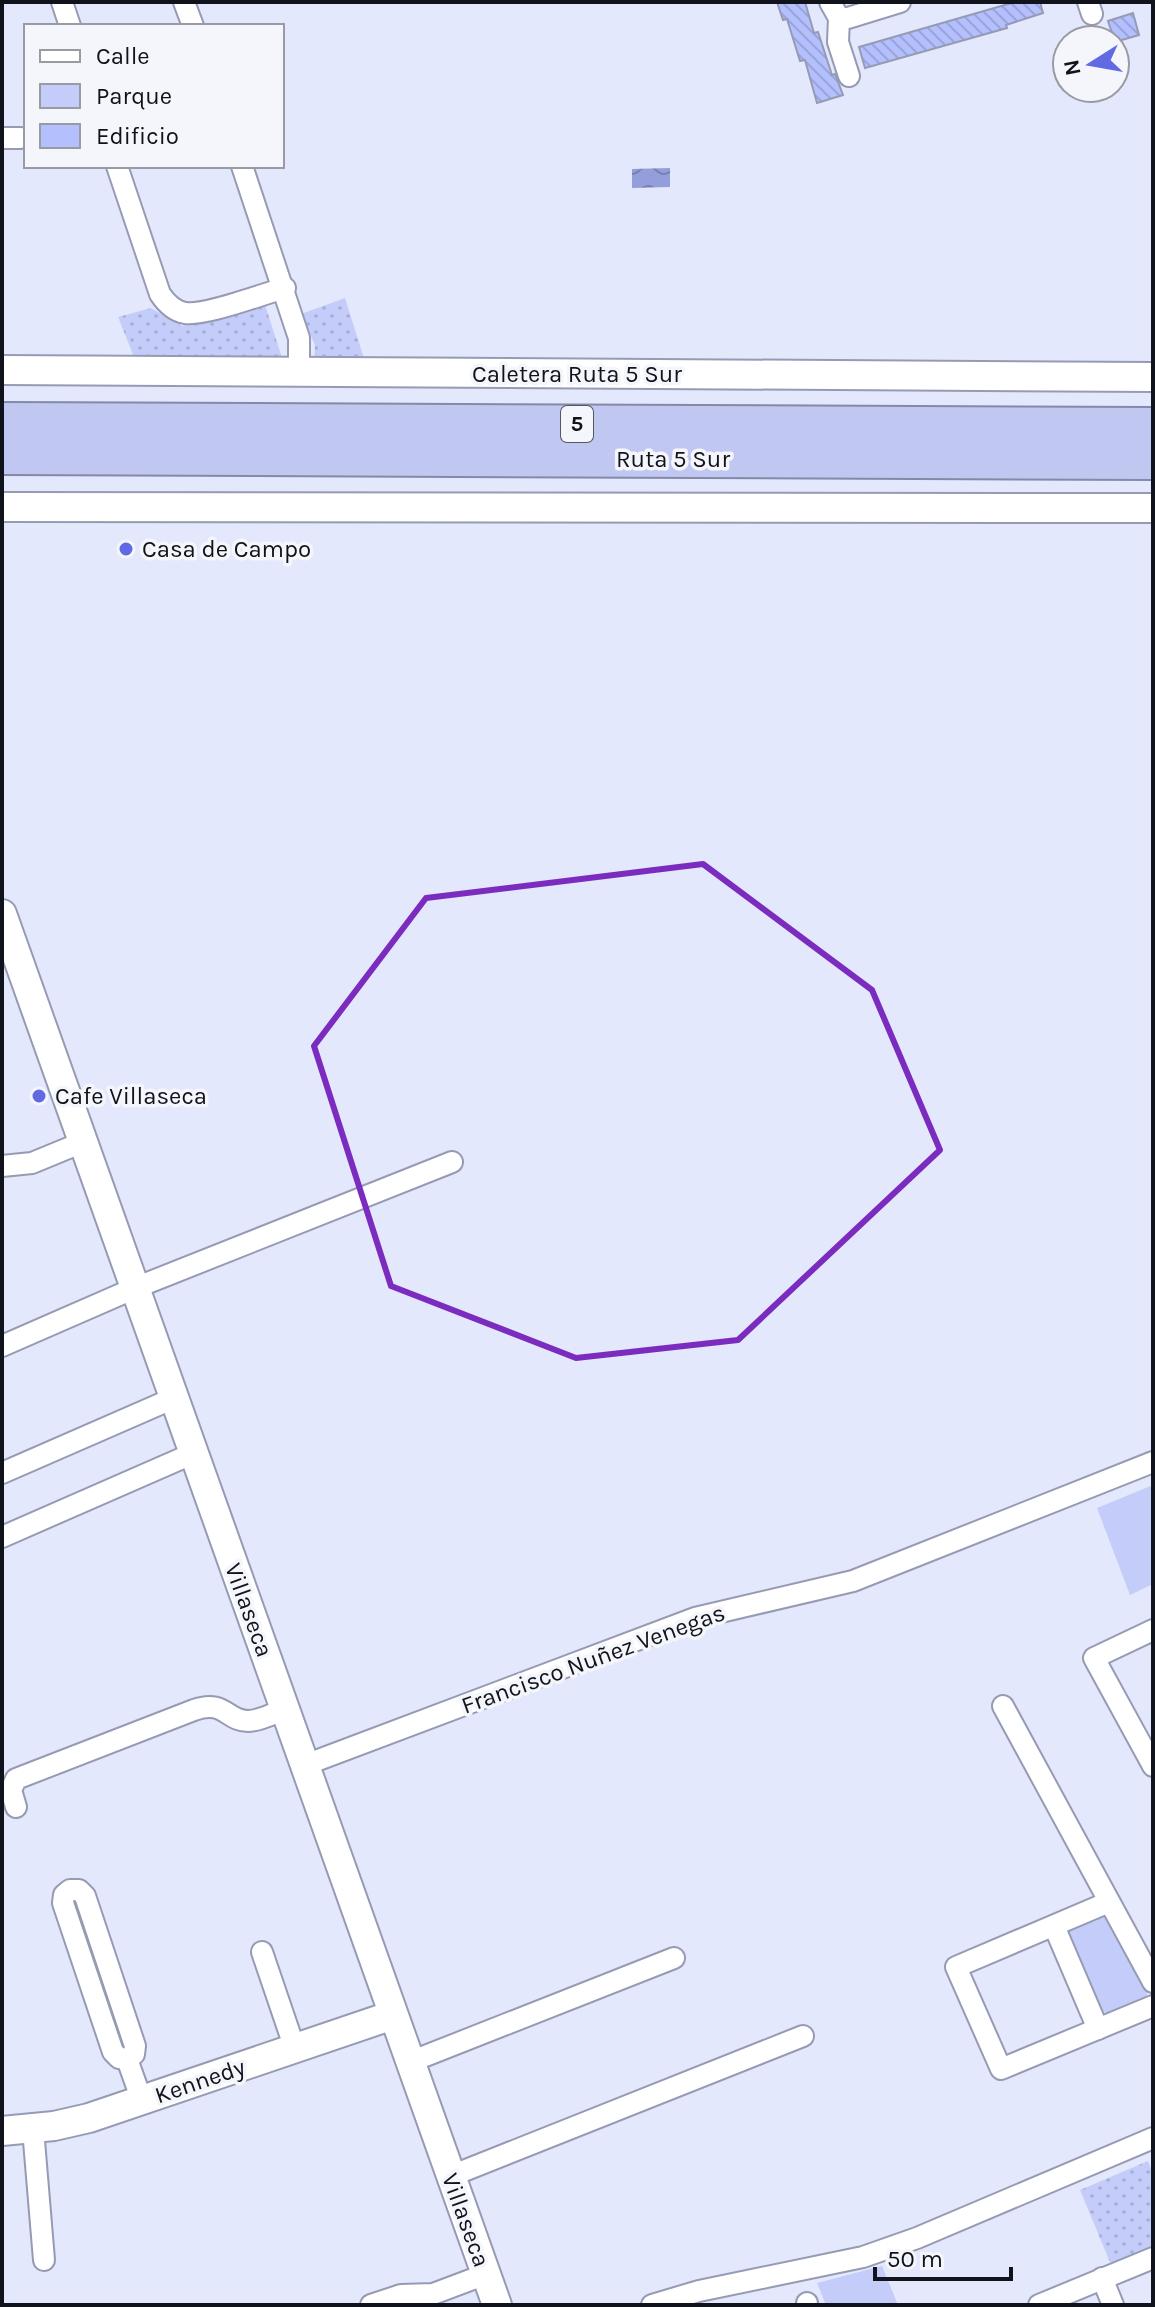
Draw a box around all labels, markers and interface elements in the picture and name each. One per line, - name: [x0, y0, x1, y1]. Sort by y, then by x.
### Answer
- legend: [24, 24, 284, 168]
- north arrow: [1051, 24, 1131, 104]
- text: Calle: [96, 42, 150, 70]
- text: N: [1058, 57, 1087, 78]
- text: Parque: [96, 82, 172, 110]
- text: Edificio: [96, 122, 179, 150]
- street label: Caletera Ruta 5 Sur: [472, 360, 682, 388]
- road number: 5: [561, 406, 593, 442]
- street label: Ruta 5 Sur: [616, 445, 730, 473]
- place label: Casa de Campo: [142, 535, 311, 563]
- marker: Casa de Campo: [117, 540, 135, 558]
- place label: Cafe Villaseca: [55, 1082, 207, 1110]
- marker: Cafe Villaseca: [30, 1087, 48, 1105]
- street label: Villaseca: [219, 1559, 279, 1661]
- street label: Francisco Nuñez Venegas: [457, 1598, 729, 1720]
- street label: Kennedy: [151, 2053, 249, 2109]
- street label: Villaseca: [436, 2169, 496, 2271]
- scale bar: [875, 2231, 1011, 2281]
- text: 50 m: [887, 2245, 943, 2273]

